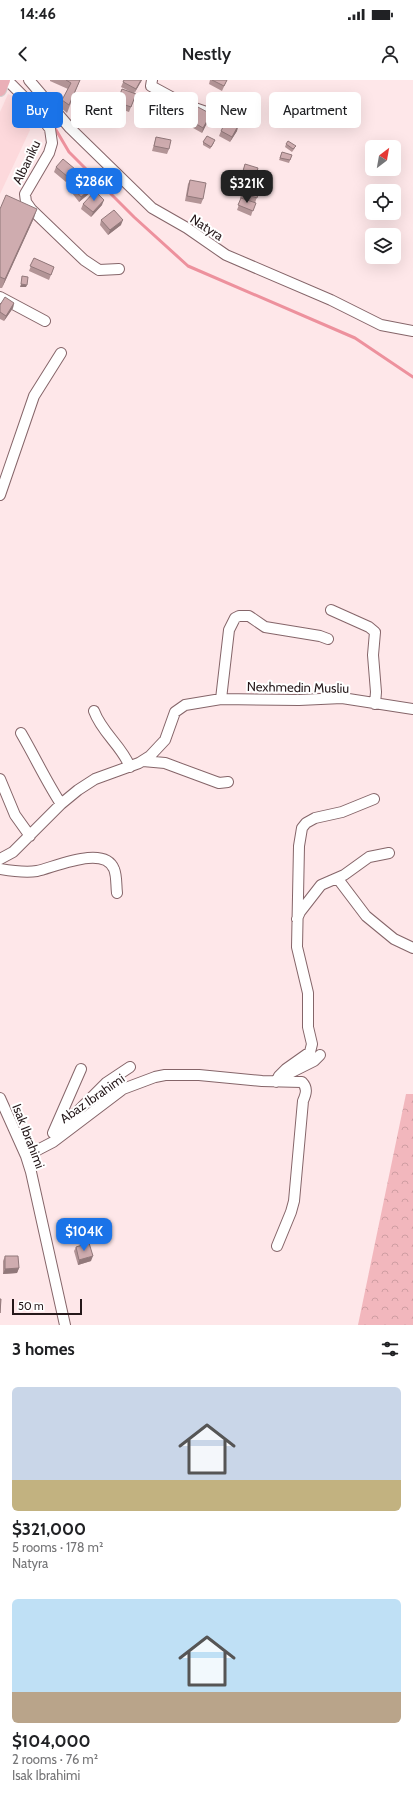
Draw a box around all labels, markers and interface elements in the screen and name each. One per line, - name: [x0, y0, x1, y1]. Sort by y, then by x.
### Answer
- text: 14:46: [20, 5, 56, 23]
- icon: back: [12, 43, 34, 65]
- text: Nestly: [182, 43, 231, 65]
- icon: person: [379, 43, 401, 65]
- chip: Buy: [12, 92, 63, 128]
- chip: Rent: [71, 92, 126, 128]
- chip: Filters: [134, 92, 198, 128]
- chip: New: [206, 92, 261, 128]
- chip: Apartment: [269, 92, 361, 128]
- street label: Albaniku: [8, 137, 44, 187]
- north arrow: [365, 140, 401, 176]
- map controls: [365, 140, 401, 264]
- pin: $286K: [66, 168, 122, 202]
- pin: $321K: [219, 170, 275, 204]
- text: $286K: [75, 173, 113, 189]
- text: $321K: [230, 175, 264, 191]
- button: locate: [365, 184, 401, 220]
- street label: Natyra: [187, 210, 227, 244]
- button: layers: [365, 228, 401, 264]
- street label: Nexhmedin Musliu: [247, 678, 349, 696]
- street label: Abaz Ibrahimi: [57, 1070, 127, 1126]
- street label: Isak Ibrahimi: [9, 1101, 49, 1171]
- pin: $104K: [56, 1218, 112, 1252]
- text: $104K: [65, 1223, 103, 1239]
- scale bar: [12, 1297, 82, 1316]
- text: 50 m: [18, 1299, 44, 1313]
- icon: filters: [379, 1338, 401, 1360]
- text: 3 homes: [12, 1339, 75, 1359]
- icon: home: [171, 1413, 243, 1485]
- text: $321,000: [12, 1519, 86, 1539]
- text: 5 rooms · 178 m²: [12, 1539, 103, 1555]
- text: Natyra: [12, 1555, 48, 1571]
- icon: home: [171, 1625, 243, 1697]
- text: $104,000: [12, 1731, 91, 1751]
- text: 2 rooms · 76 m²: [12, 1751, 98, 1767]
- text: Isak Ibrahimi: [12, 1767, 80, 1783]

